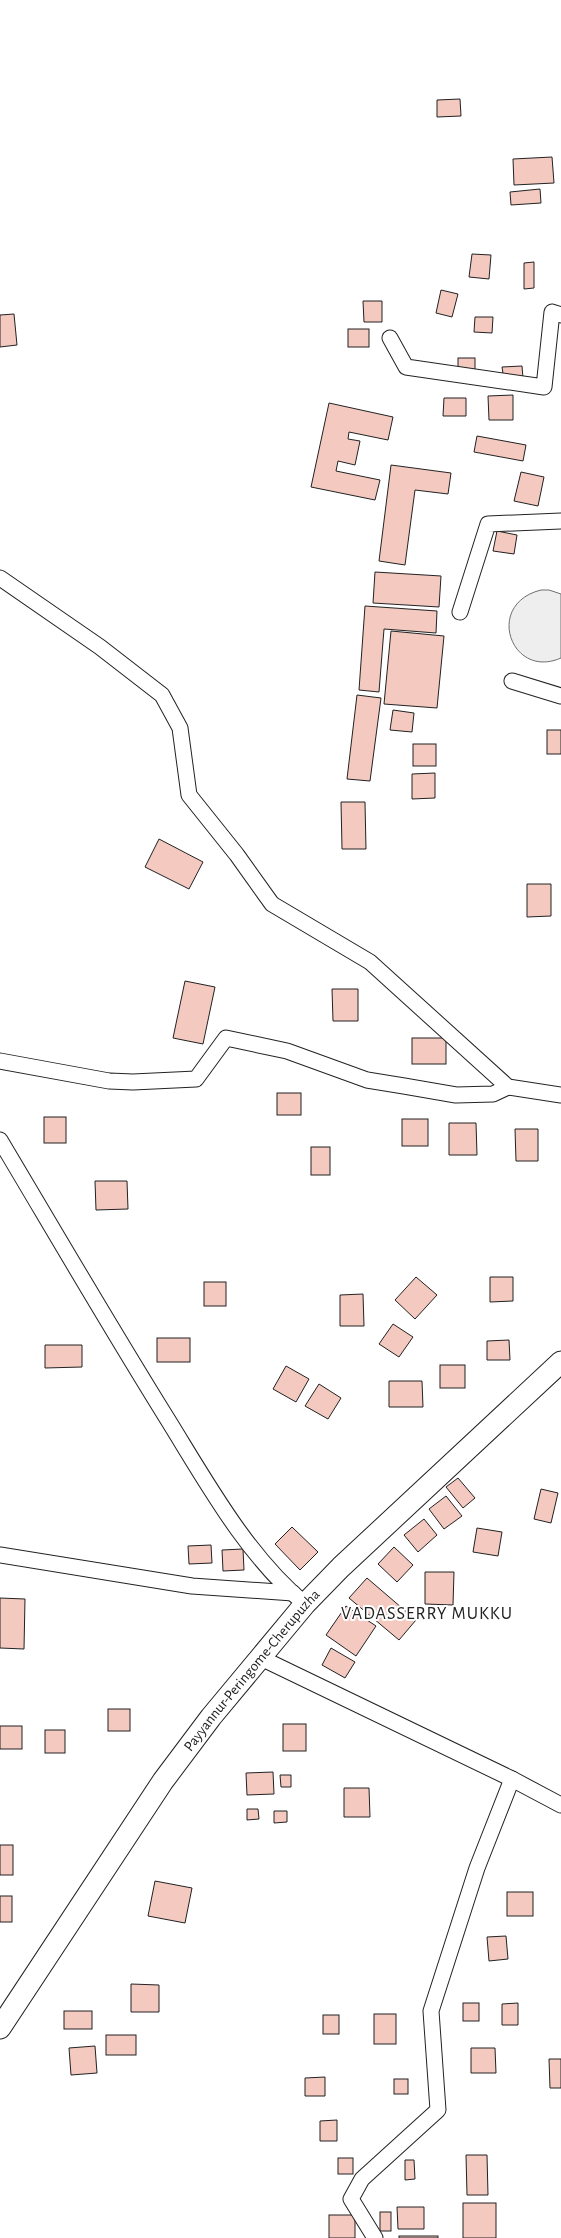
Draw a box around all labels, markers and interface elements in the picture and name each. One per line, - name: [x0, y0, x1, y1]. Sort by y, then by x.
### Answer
- street label: Payyannur-Peringome-Cherupuzha: [181, 1587, 323, 1754]
- district label: VADASSERRY MUKKU: [341, 1605, 513, 1623]

